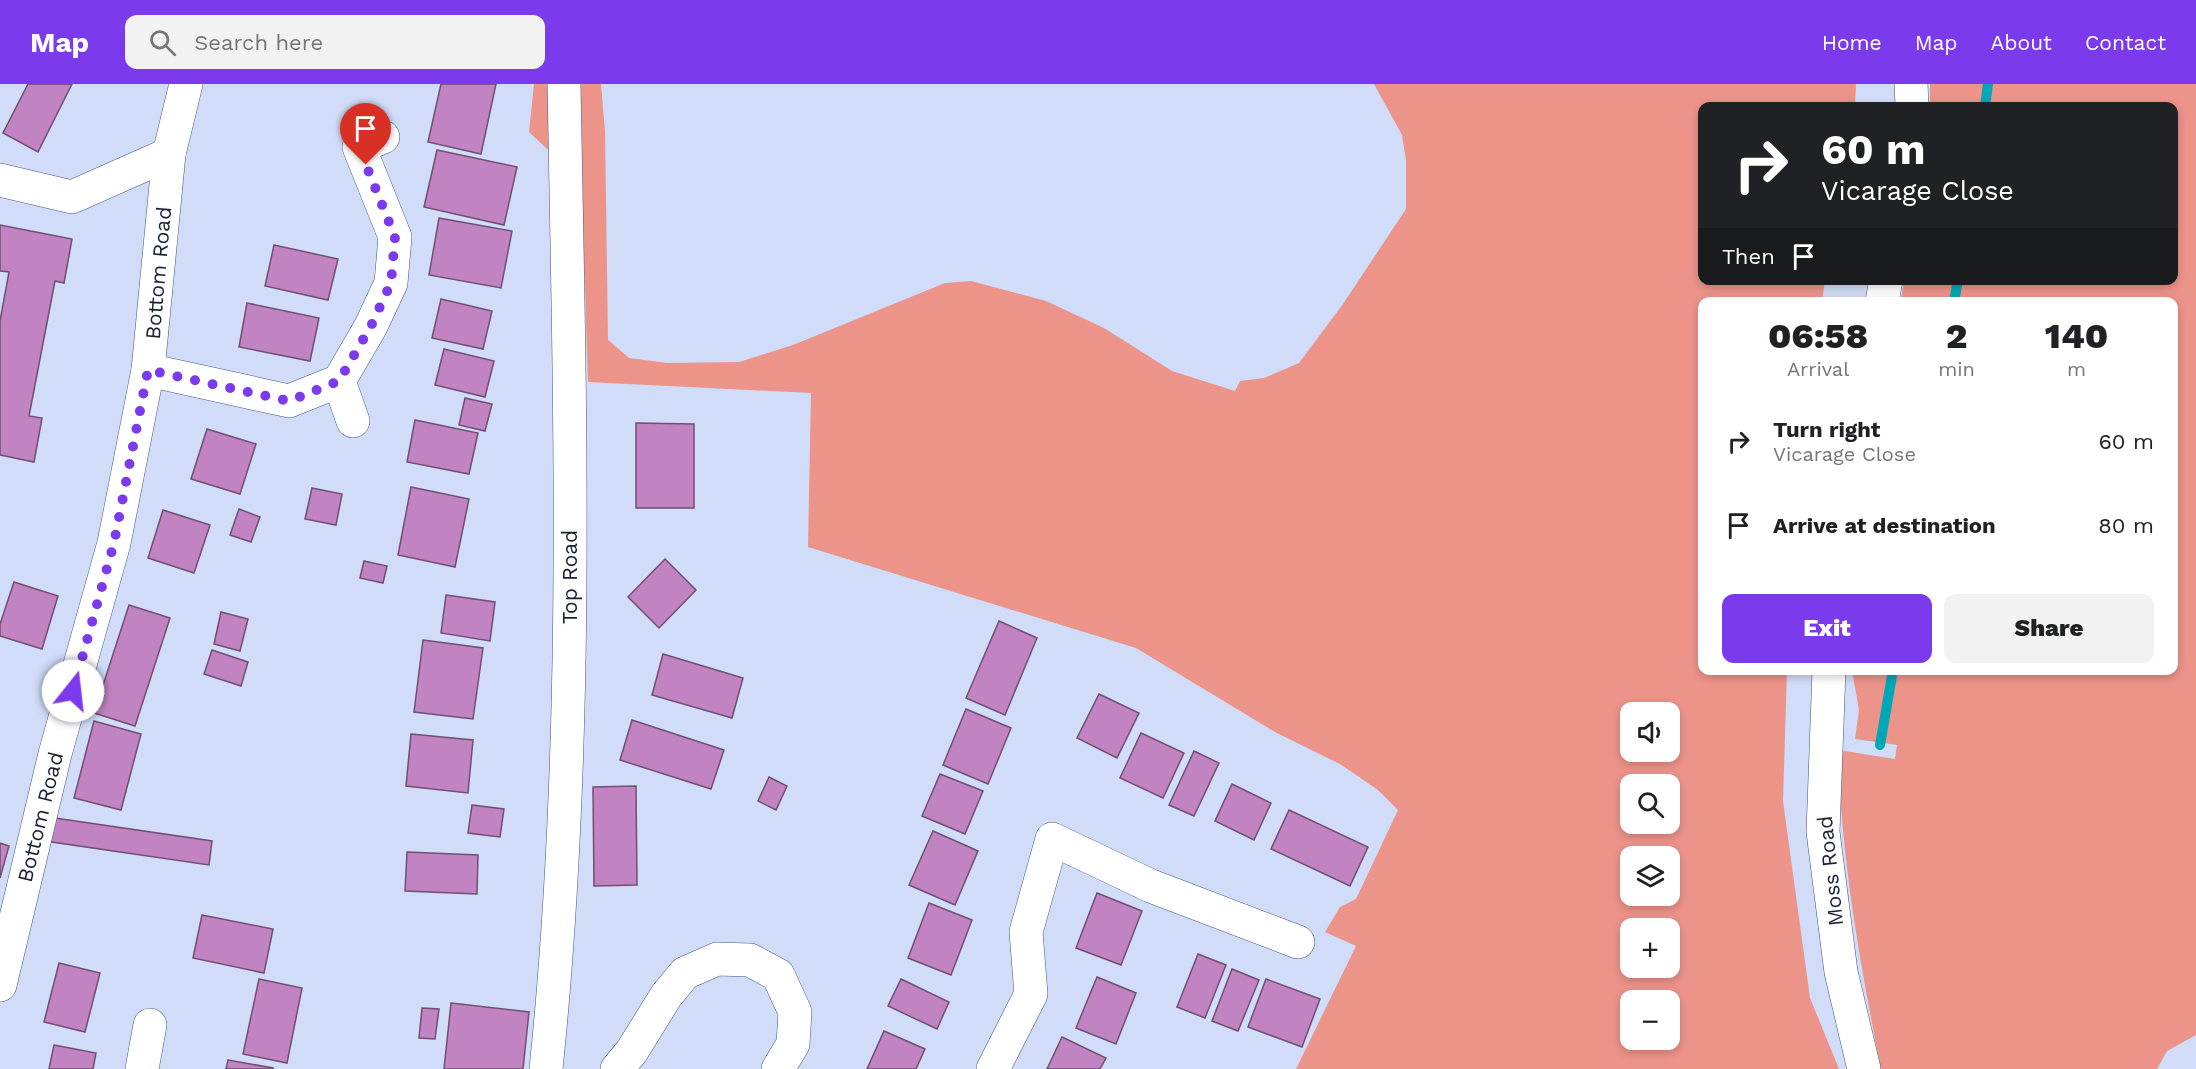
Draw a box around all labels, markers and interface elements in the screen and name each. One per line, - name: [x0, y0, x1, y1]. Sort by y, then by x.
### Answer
- search box: [125, 15, 545, 69]
- text: Map: [30, 26, 89, 59]
- icon: search: [146, 26, 179, 59]
- text: Search here: [194, 30, 323, 55]
- text: Home: [1822, 30, 1882, 55]
- text: Map: [1915, 30, 1958, 55]
- text: About: [1991, 30, 2052, 55]
- text: Contact: [2085, 30, 2166, 55]
- pin: [340, 103, 391, 165]
- icon: arrive: [349, 112, 382, 145]
- text: 60 m: [1821, 125, 1925, 174]
- icon: right: [1722, 126, 1800, 204]
- text: Vicarage Close: [1821, 175, 2014, 207]
- street label: Bottom Road: [140, 205, 176, 341]
- icon: arrive: [1787, 240, 1820, 273]
- text: Then: [1722, 244, 1775, 269]
- text: 06:58: [1768, 315, 1868, 357]
- text: 2: [1946, 315, 1967, 357]
- text: 140: [2045, 315, 2108, 357]
- text: Arrival: [1787, 357, 1849, 381]
- text: min: [1938, 357, 1975, 381]
- text: m: [2067, 357, 2086, 381]
- text: Turn right: [1773, 417, 1880, 442]
- icon: right: [1722, 425, 1755, 458]
- text: 60 m: [2098, 429, 2154, 454]
- text: Vicarage Close: [1773, 442, 1916, 466]
- icon: arrive: [1722, 509, 1755, 542]
- text: Arrive at destination: [1773, 513, 1996, 538]
- text: 80 m: [2098, 513, 2154, 538]
- street label: Top Road: [557, 530, 582, 624]
- button: Exit: [1722, 594, 1932, 663]
- button: Share: [1944, 594, 2154, 663]
- position arrow: [41, 659, 105, 723]
- map controls: [1620, 702, 1680, 1050]
- button: sound: [1620, 702, 1680, 762]
- street label: Bottom Road: [12, 749, 68, 885]
- button: search: [1620, 774, 1680, 834]
- street label: Moss Road: [1812, 815, 1848, 927]
- button: layers: [1620, 846, 1680, 906]
- button: +: [1620, 918, 1680, 978]
- button: −: [1620, 990, 1680, 1050]

